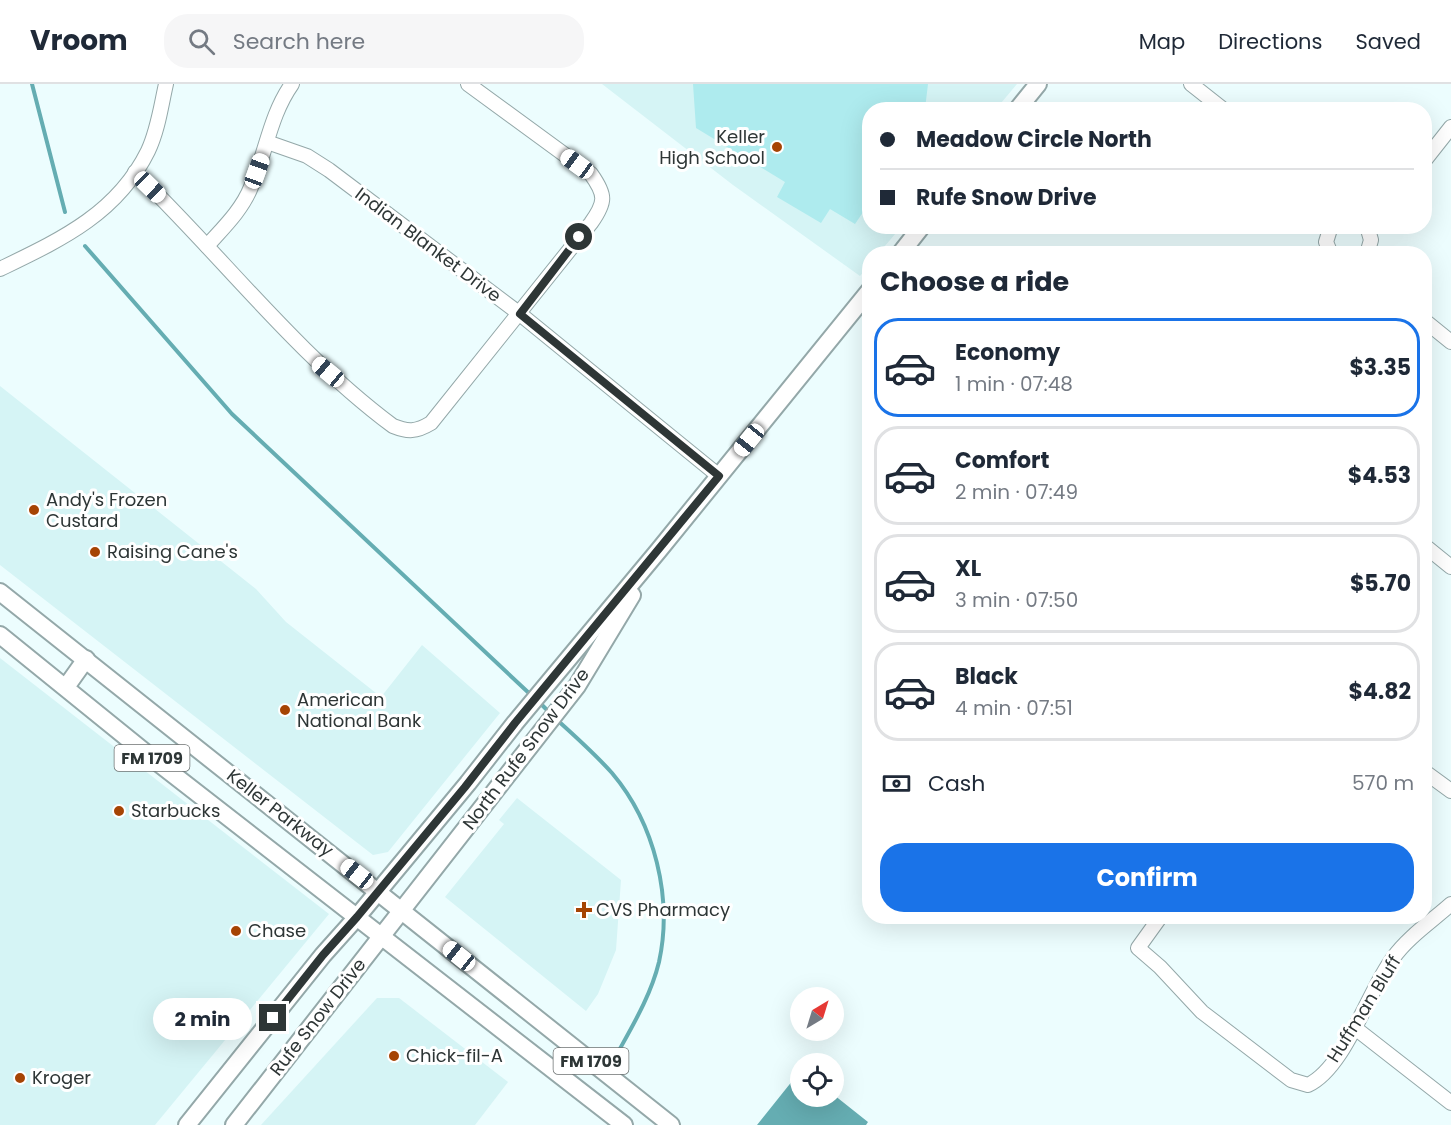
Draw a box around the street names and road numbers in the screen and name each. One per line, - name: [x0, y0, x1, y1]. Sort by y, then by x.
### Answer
- street label: Indian Blanket Drive: [350, 181, 507, 308]
- street label: North Rufe Snow Drive: [457, 663, 595, 835]
- road number: FM 1709: [114, 745, 190, 771]
- street label: Keller Parkway: [222, 763, 339, 862]
- street label: Huffman Bluff: [1321, 950, 1406, 1067]
- street label: Rufe Snow Drive: [264, 953, 371, 1081]
- road number: FM 1709: [554, 1048, 628, 1074]

